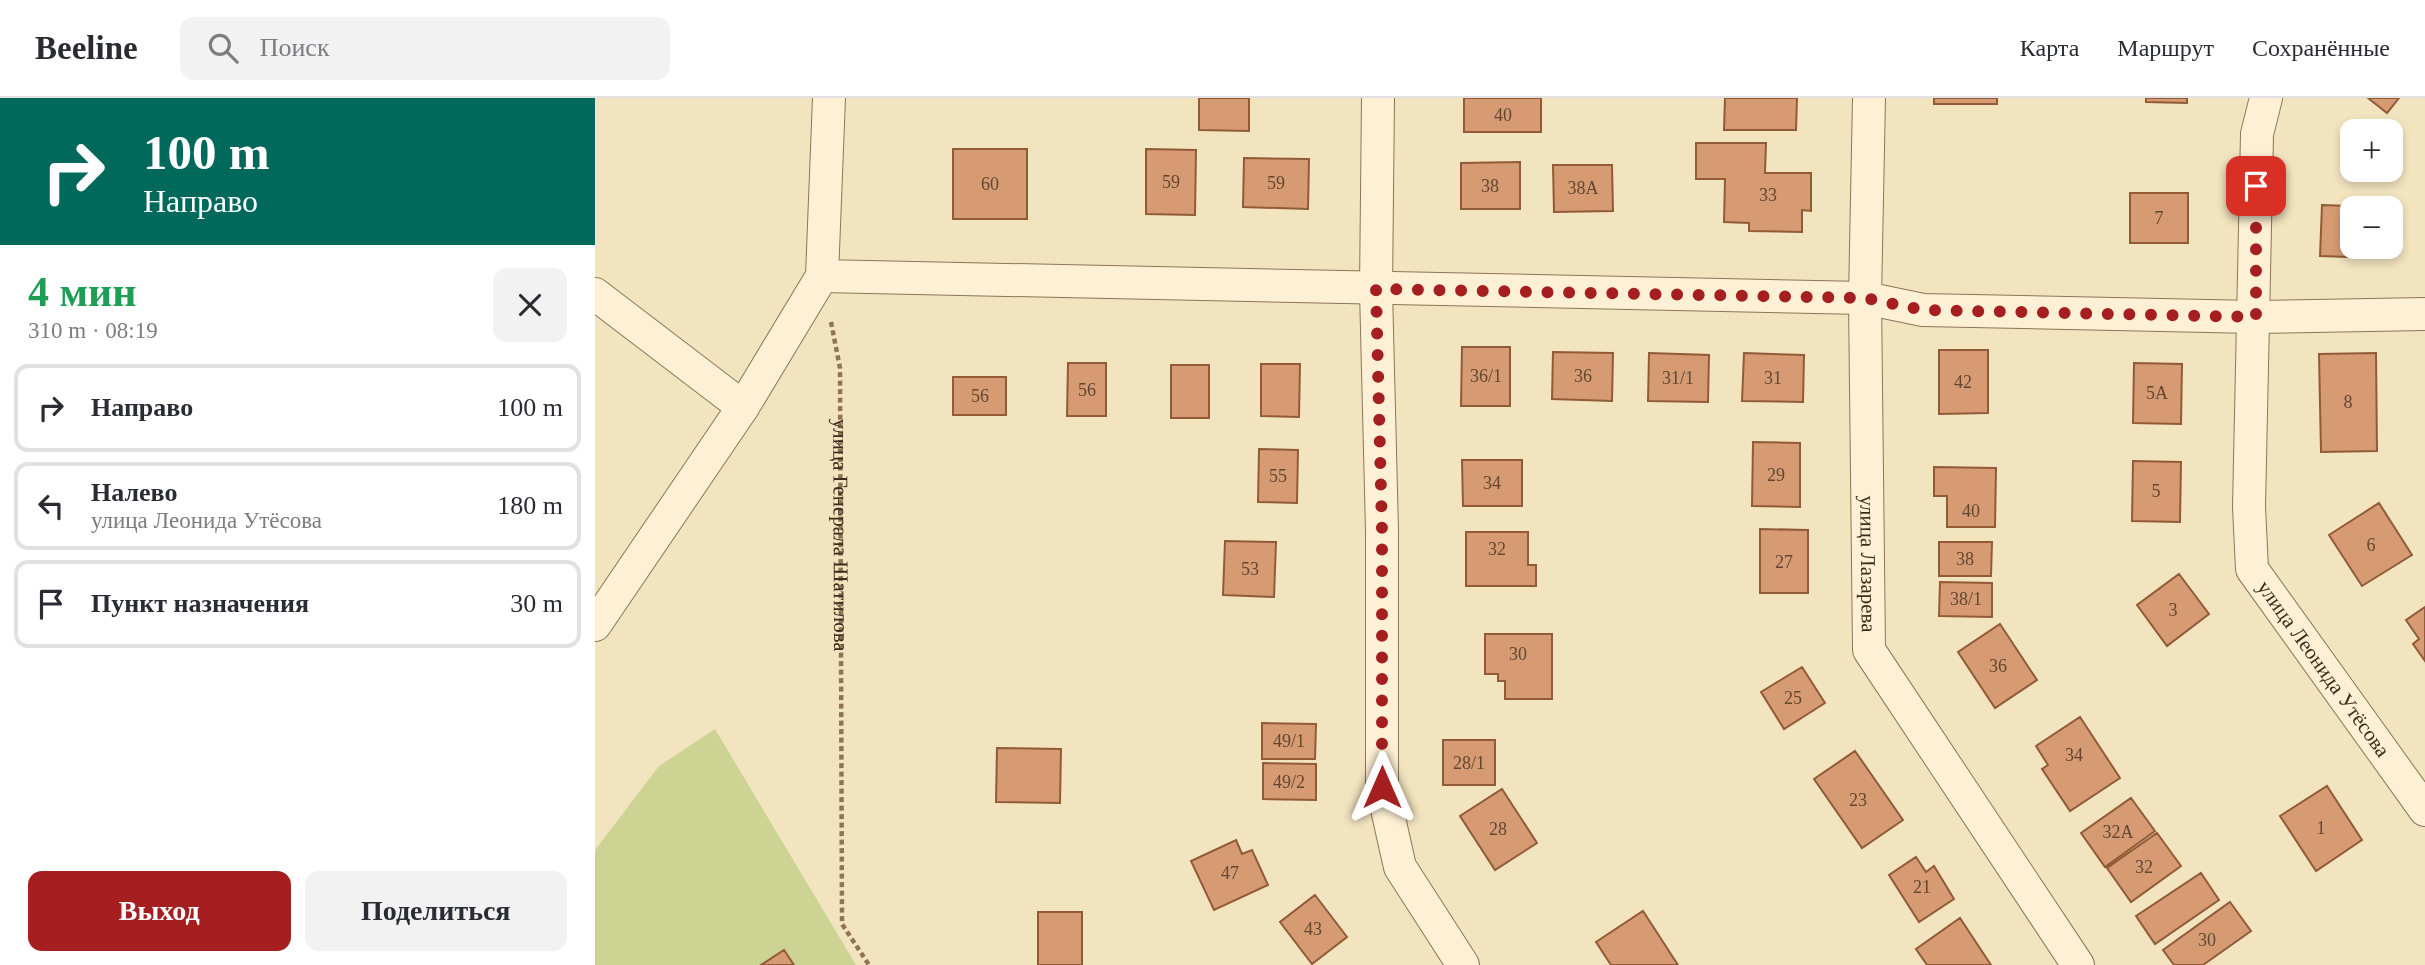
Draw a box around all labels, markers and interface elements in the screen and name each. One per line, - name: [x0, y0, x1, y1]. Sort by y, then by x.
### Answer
- search box: [180, 17, 670, 80]
- icon: search: [204, 29, 242, 67]
- text: Beeline: [35, 30, 138, 66]
- text: Поиск: [260, 33, 330, 62]
- text: Карта: [2020, 35, 2079, 61]
- text: Маршрут: [2117, 35, 2214, 61]
- text: Сохранённые: [2252, 35, 2390, 61]
- house number: 40: [1494, 105, 1512, 125]
- map controls: [2340, 119, 2403, 259]
- button: +: [2340, 119, 2403, 182]
- text: 100 m: [143, 125, 270, 180]
- icon: right: [28, 126, 119, 217]
- pin: [2226, 156, 2286, 216]
- icon: arrive: [2237, 167, 2275, 205]
- house number: 59: [1162, 172, 1180, 192]
- house number: 59: [1267, 173, 1285, 193]
- house number: 60: [981, 174, 999, 194]
- house number: 38: [1481, 176, 1499, 196]
- house number: 38А: [1568, 178, 1599, 198]
- text: Направо: [143, 183, 258, 219]
- house number: 33: [1759, 185, 1777, 205]
- button: −: [2340, 196, 2403, 259]
- house number: 7: [2155, 208, 2164, 228]
- button: close: [493, 268, 567, 342]
- text: 4 мин: [28, 269, 137, 315]
- text: 310 m · 08:19: [28, 318, 158, 343]
- house number: 36/1: [1470, 366, 1502, 386]
- house number: 36: [1574, 366, 1592, 386]
- house number: 31/1: [1662, 368, 1694, 388]
- house number: 31: [1764, 368, 1782, 388]
- house number: 42: [1954, 372, 1972, 392]
- house number: 56: [1078, 380, 1096, 400]
- house number: 5А: [2146, 383, 2168, 403]
- house number: 56: [971, 386, 989, 406]
- icon: right: [32, 389, 70, 427]
- house number: 8: [2344, 392, 2353, 412]
- text: Направо: [91, 393, 193, 422]
- text: 100 m: [497, 393, 563, 422]
- street label: улица Генерала Шатилова: [828, 419, 853, 652]
- house number: 29: [1767, 465, 1785, 485]
- house number: 55: [1269, 466, 1287, 486]
- house number: 34: [1483, 473, 1501, 493]
- text: Налево: [91, 478, 177, 507]
- house number: 5: [2152, 481, 2161, 501]
- icon: left: [32, 487, 70, 525]
- text: 180 m: [497, 491, 563, 520]
- street label: улица Лазарева: [1855, 495, 1881, 633]
- house number: 40: [1962, 501, 1980, 521]
- text: улица Леонида Утёсова: [91, 508, 322, 533]
- house number: 6: [2367, 535, 2376, 555]
- house number: 32: [1488, 539, 1506, 559]
- house number: 38: [1956, 549, 1974, 569]
- house number: 27: [1775, 552, 1793, 572]
- house number: 53: [1241, 559, 1259, 579]
- street label: улица Леонида Утёсова: [2252, 576, 2395, 762]
- icon: arrive: [32, 585, 70, 623]
- text: Пункт назначения: [91, 589, 309, 618]
- text: 30 m: [510, 589, 563, 618]
- house number: 38/1: [1950, 589, 1982, 609]
- house number: 3: [2169, 600, 2178, 620]
- house number: 30: [1509, 644, 1527, 664]
- house number: 36: [1989, 656, 2007, 676]
- house number: 25: [1784, 688, 1802, 708]
- house number: 49/1: [1273, 731, 1305, 751]
- house number: 34: [2065, 745, 2083, 765]
- position arrow: [1345, 750, 1419, 824]
- house number: 28/1: [1453, 753, 1485, 773]
- house number: 49/2: [1273, 772, 1305, 792]
- house number: 23: [1849, 790, 1867, 810]
- house number: 1: [2317, 818, 2326, 838]
- house number: 28: [1489, 819, 1507, 839]
- house number: 32А: [2103, 822, 2134, 842]
- house number: 32: [2135, 857, 2153, 877]
- house number: 47: [1221, 863, 1239, 883]
- button: Выход: [28, 871, 291, 951]
- button: Поделиться: [305, 871, 567, 951]
- house number: 21: [1913, 877, 1931, 897]
- house number: 43: [1304, 919, 1322, 939]
- house number: 30: [2198, 930, 2216, 950]

